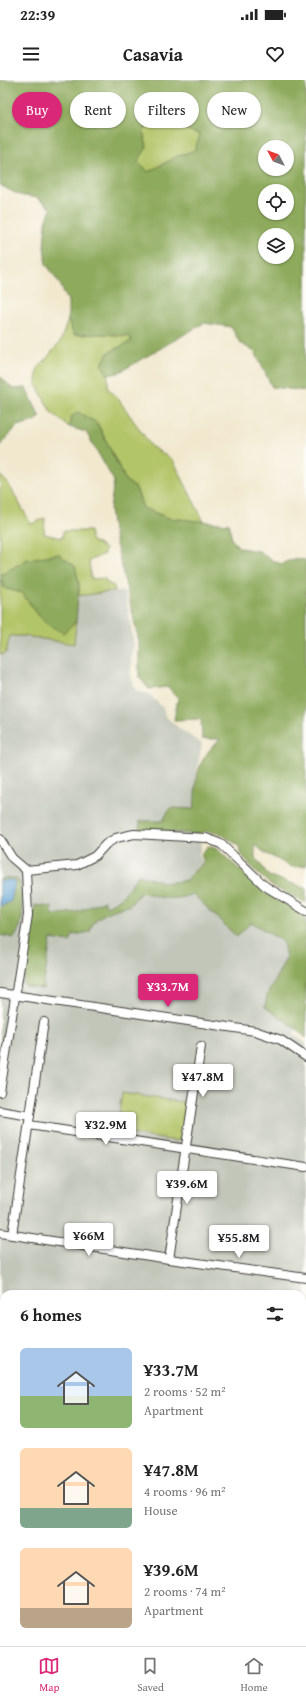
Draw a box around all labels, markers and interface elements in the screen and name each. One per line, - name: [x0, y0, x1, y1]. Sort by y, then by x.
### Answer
- text: 22:39: [20, 4, 55, 25]
- text: Casavia: [123, 41, 183, 68]
- icon: menu: [20, 43, 42, 65]
- icon: heart: [264, 43, 286, 65]
- chip: Buy: [12, 92, 62, 128]
- chip: Rent: [70, 92, 126, 128]
- chip: Filters: [134, 92, 199, 128]
- chip: New: [207, 92, 261, 128]
- north arrow: [258, 140, 294, 176]
- map controls: [258, 140, 294, 264]
- button: locate: [258, 184, 294, 220]
- button: layers: [258, 228, 294, 264]
- pin: ¥33.7M: [135, 974, 201, 1008]
- text: ¥33.7M: [147, 977, 189, 996]
- pin: ¥47.8M: [170, 1064, 236, 1098]
- text: ¥47.8M: [182, 1067, 224, 1086]
- pin: ¥32.9M: [73, 1112, 139, 1146]
- text: ¥32.9M: [85, 1115, 127, 1134]
- pin: ¥39.6M: [154, 1171, 220, 1205]
- text: ¥39.6M: [166, 1174, 208, 1193]
- pin: ¥66M: [65, 1223, 113, 1257]
- pin: ¥55.8M: [206, 1225, 272, 1259]
- text: ¥66M: [73, 1226, 105, 1245]
- text: ¥55.8M: [218, 1228, 260, 1247]
- text: 6 homes: [20, 1302, 82, 1327]
- icon: filters: [264, 1303, 286, 1325]
- text: ¥33.7M: [144, 1357, 199, 1382]
- icon: home: [52, 1364, 100, 1412]
- text: 2 rooms · 52 m²: [144, 1382, 226, 1401]
- text: Apartment: [144, 1401, 204, 1420]
- text: ¥47.8M: [144, 1457, 199, 1482]
- icon: home: [52, 1464, 100, 1512]
- text: 4 rooms · 96 m²: [144, 1482, 226, 1501]
- text: House: [144, 1501, 178, 1520]
- text: ¥39.6M: [144, 1557, 199, 1582]
- icon: home: [52, 1564, 100, 1612]
- text: 2 rooms · 74 m²: [144, 1582, 226, 1601]
- text: Apartment: [144, 1601, 204, 1620]
- tab: Map: [38, 1655, 60, 1695]
- tab: Saved: [137, 1655, 164, 1695]
- tab: Home: [241, 1655, 268, 1695]

